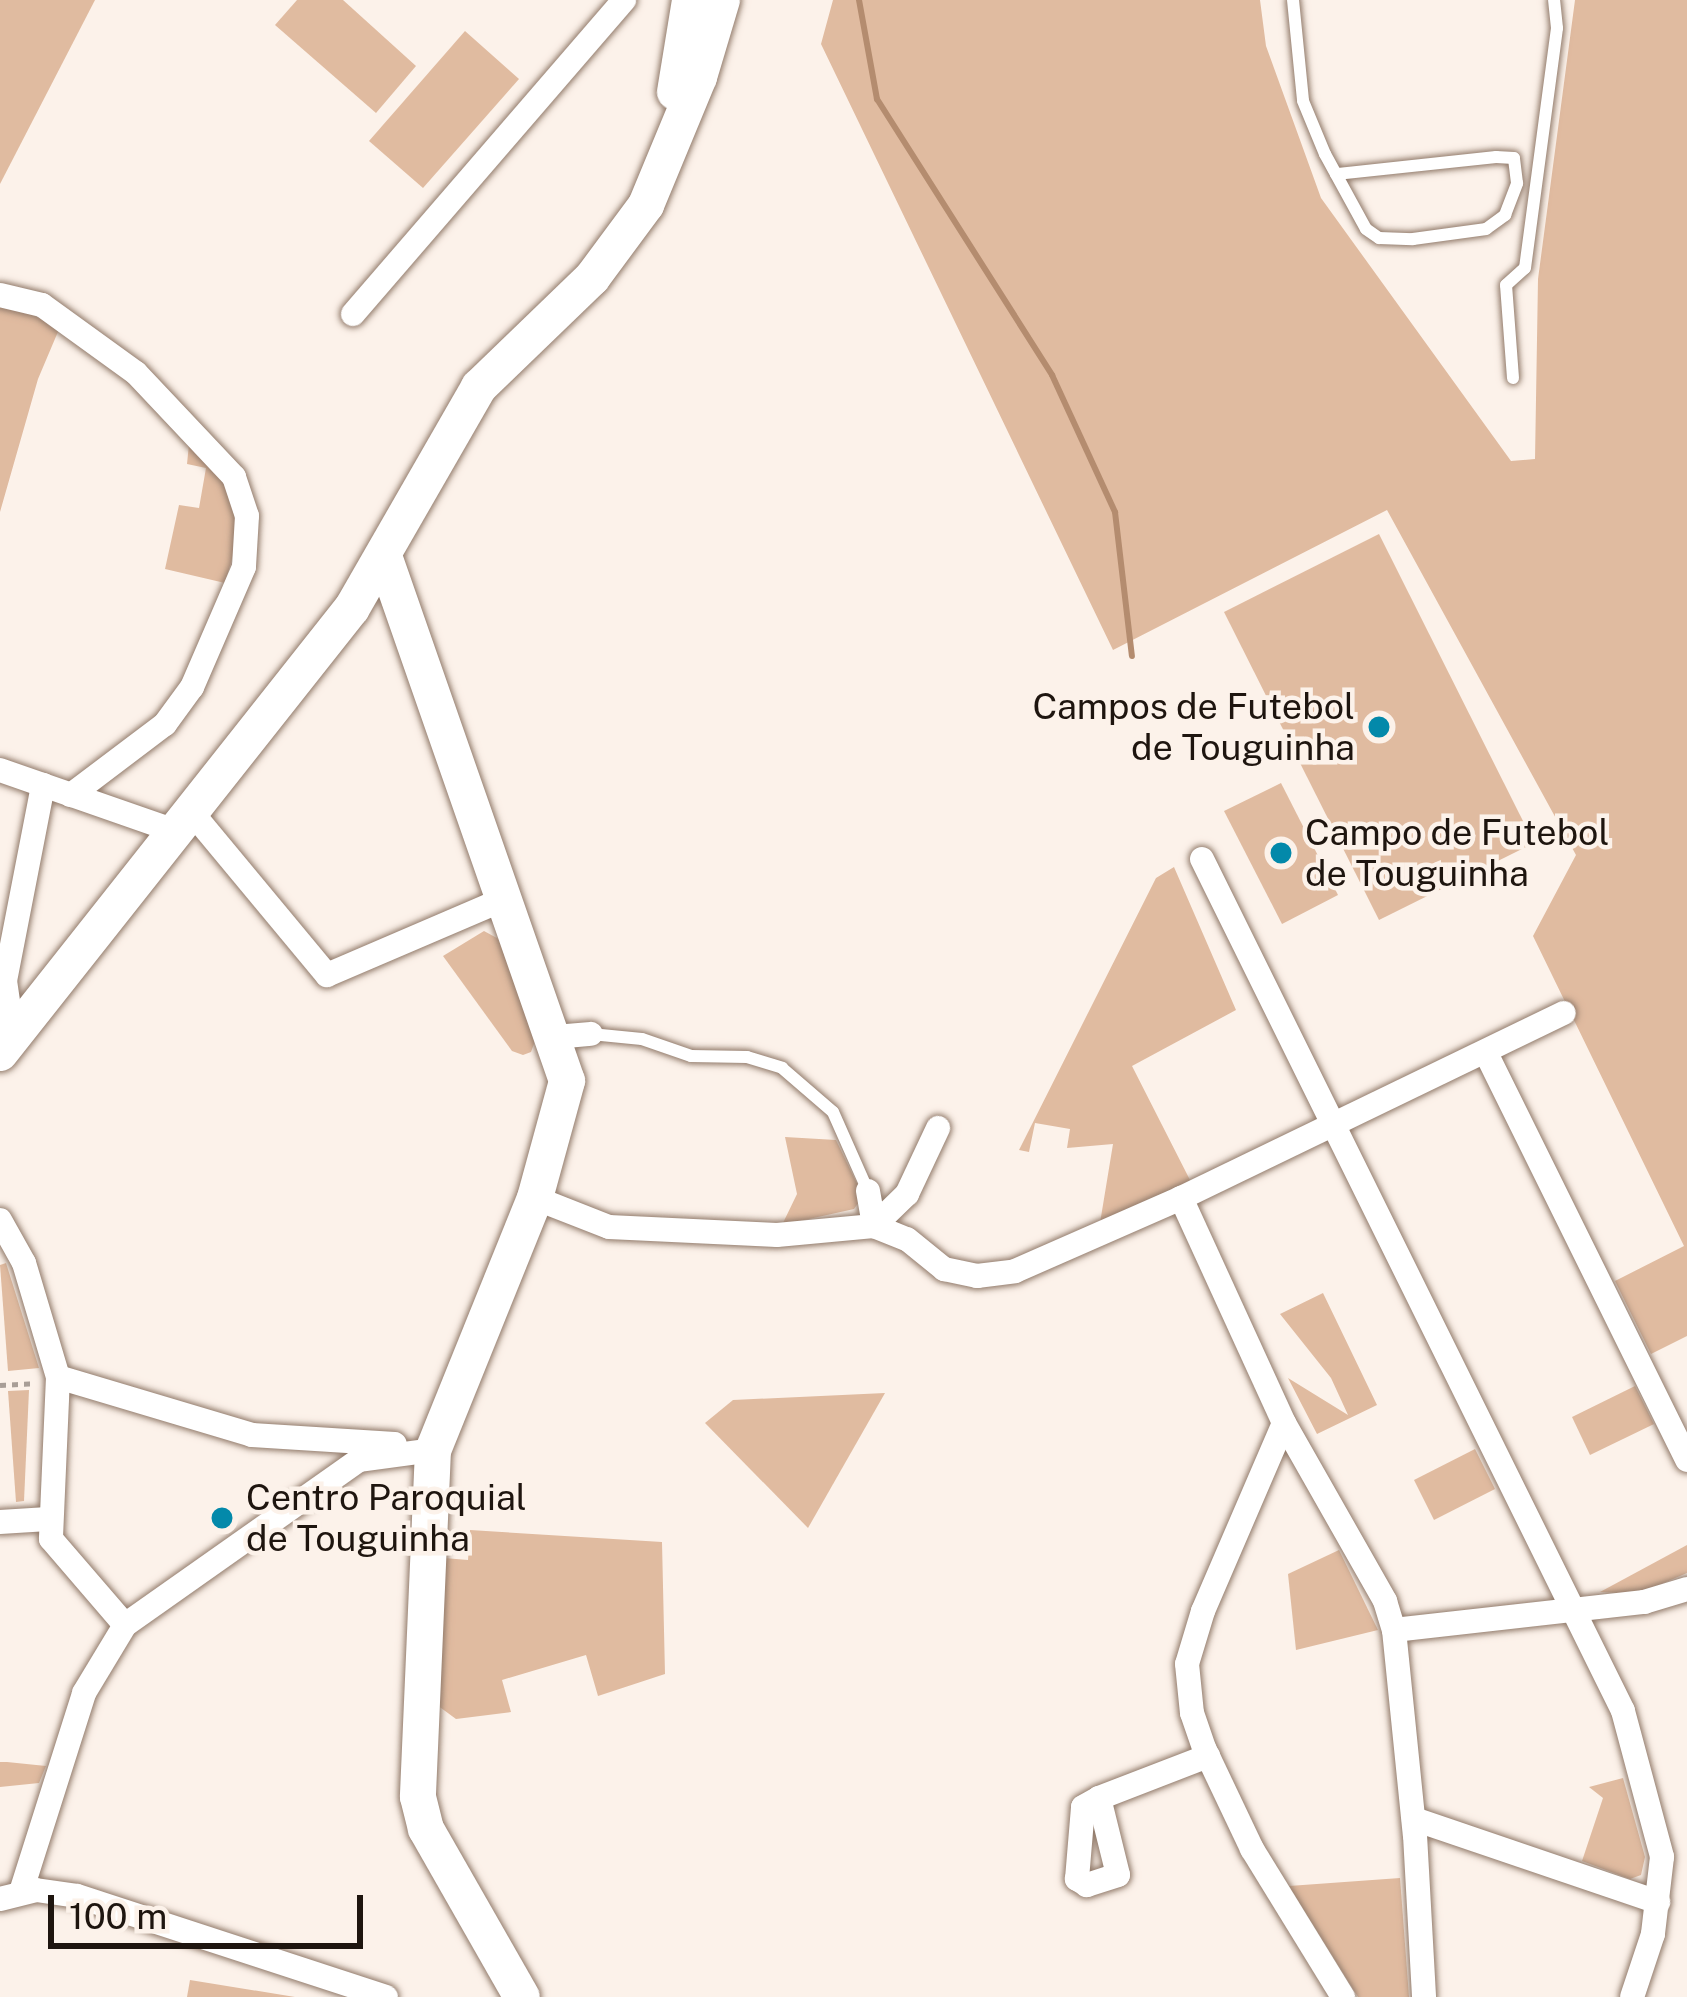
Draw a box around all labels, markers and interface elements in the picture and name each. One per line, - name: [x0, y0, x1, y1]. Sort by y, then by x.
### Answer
- place label: Campos de Futebol de Touguinha: [1032, 684, 1355, 769]
- marker: Campos de Futebol de Touguinha: [1366, 714, 1392, 740]
- place label: Campo de Futebol de Touguinha: [1305, 810, 1610, 895]
- marker: Campo de Futebol de Touguinha: [1268, 840, 1294, 866]
- place label: Centro Paroquial de Touguinha: [246, 1475, 527, 1560]
- marker: Centro Paroquial de Touguinha: [209, 1505, 235, 1531]
- scale bar: [54, 1871, 369, 1945]
- text: 100 m: [69, 1895, 167, 1937]

